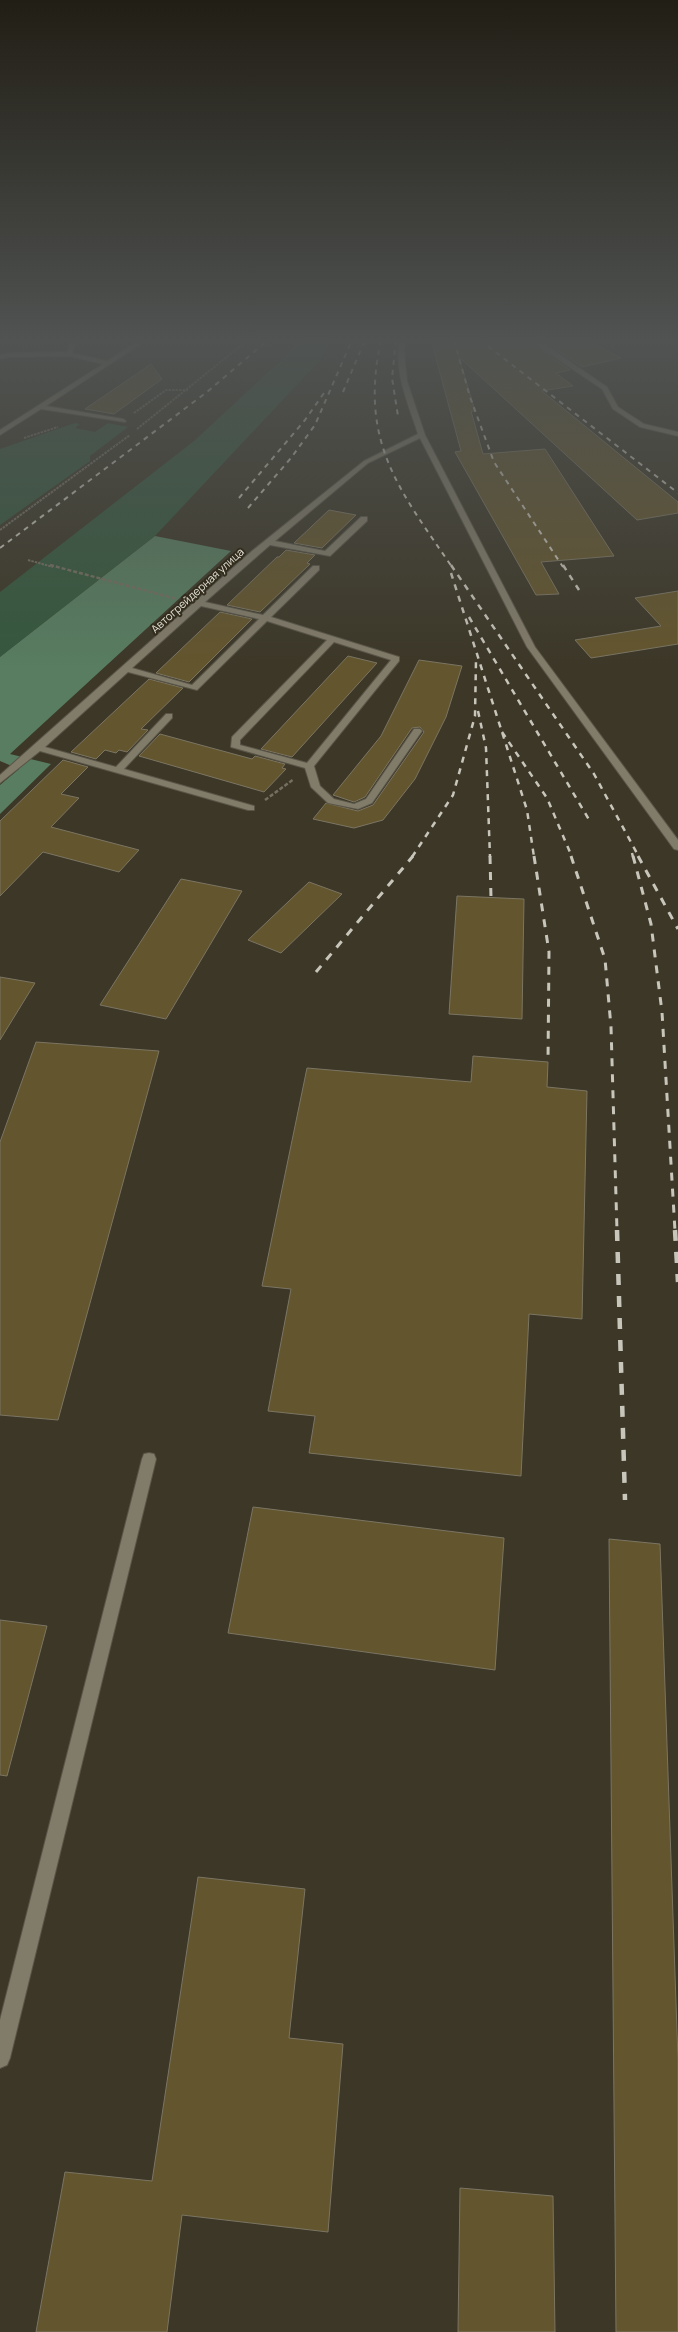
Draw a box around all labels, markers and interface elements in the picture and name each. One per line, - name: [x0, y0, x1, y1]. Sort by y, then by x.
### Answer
- street label: Автогрейдерная улица: [147, 544, 247, 636]

